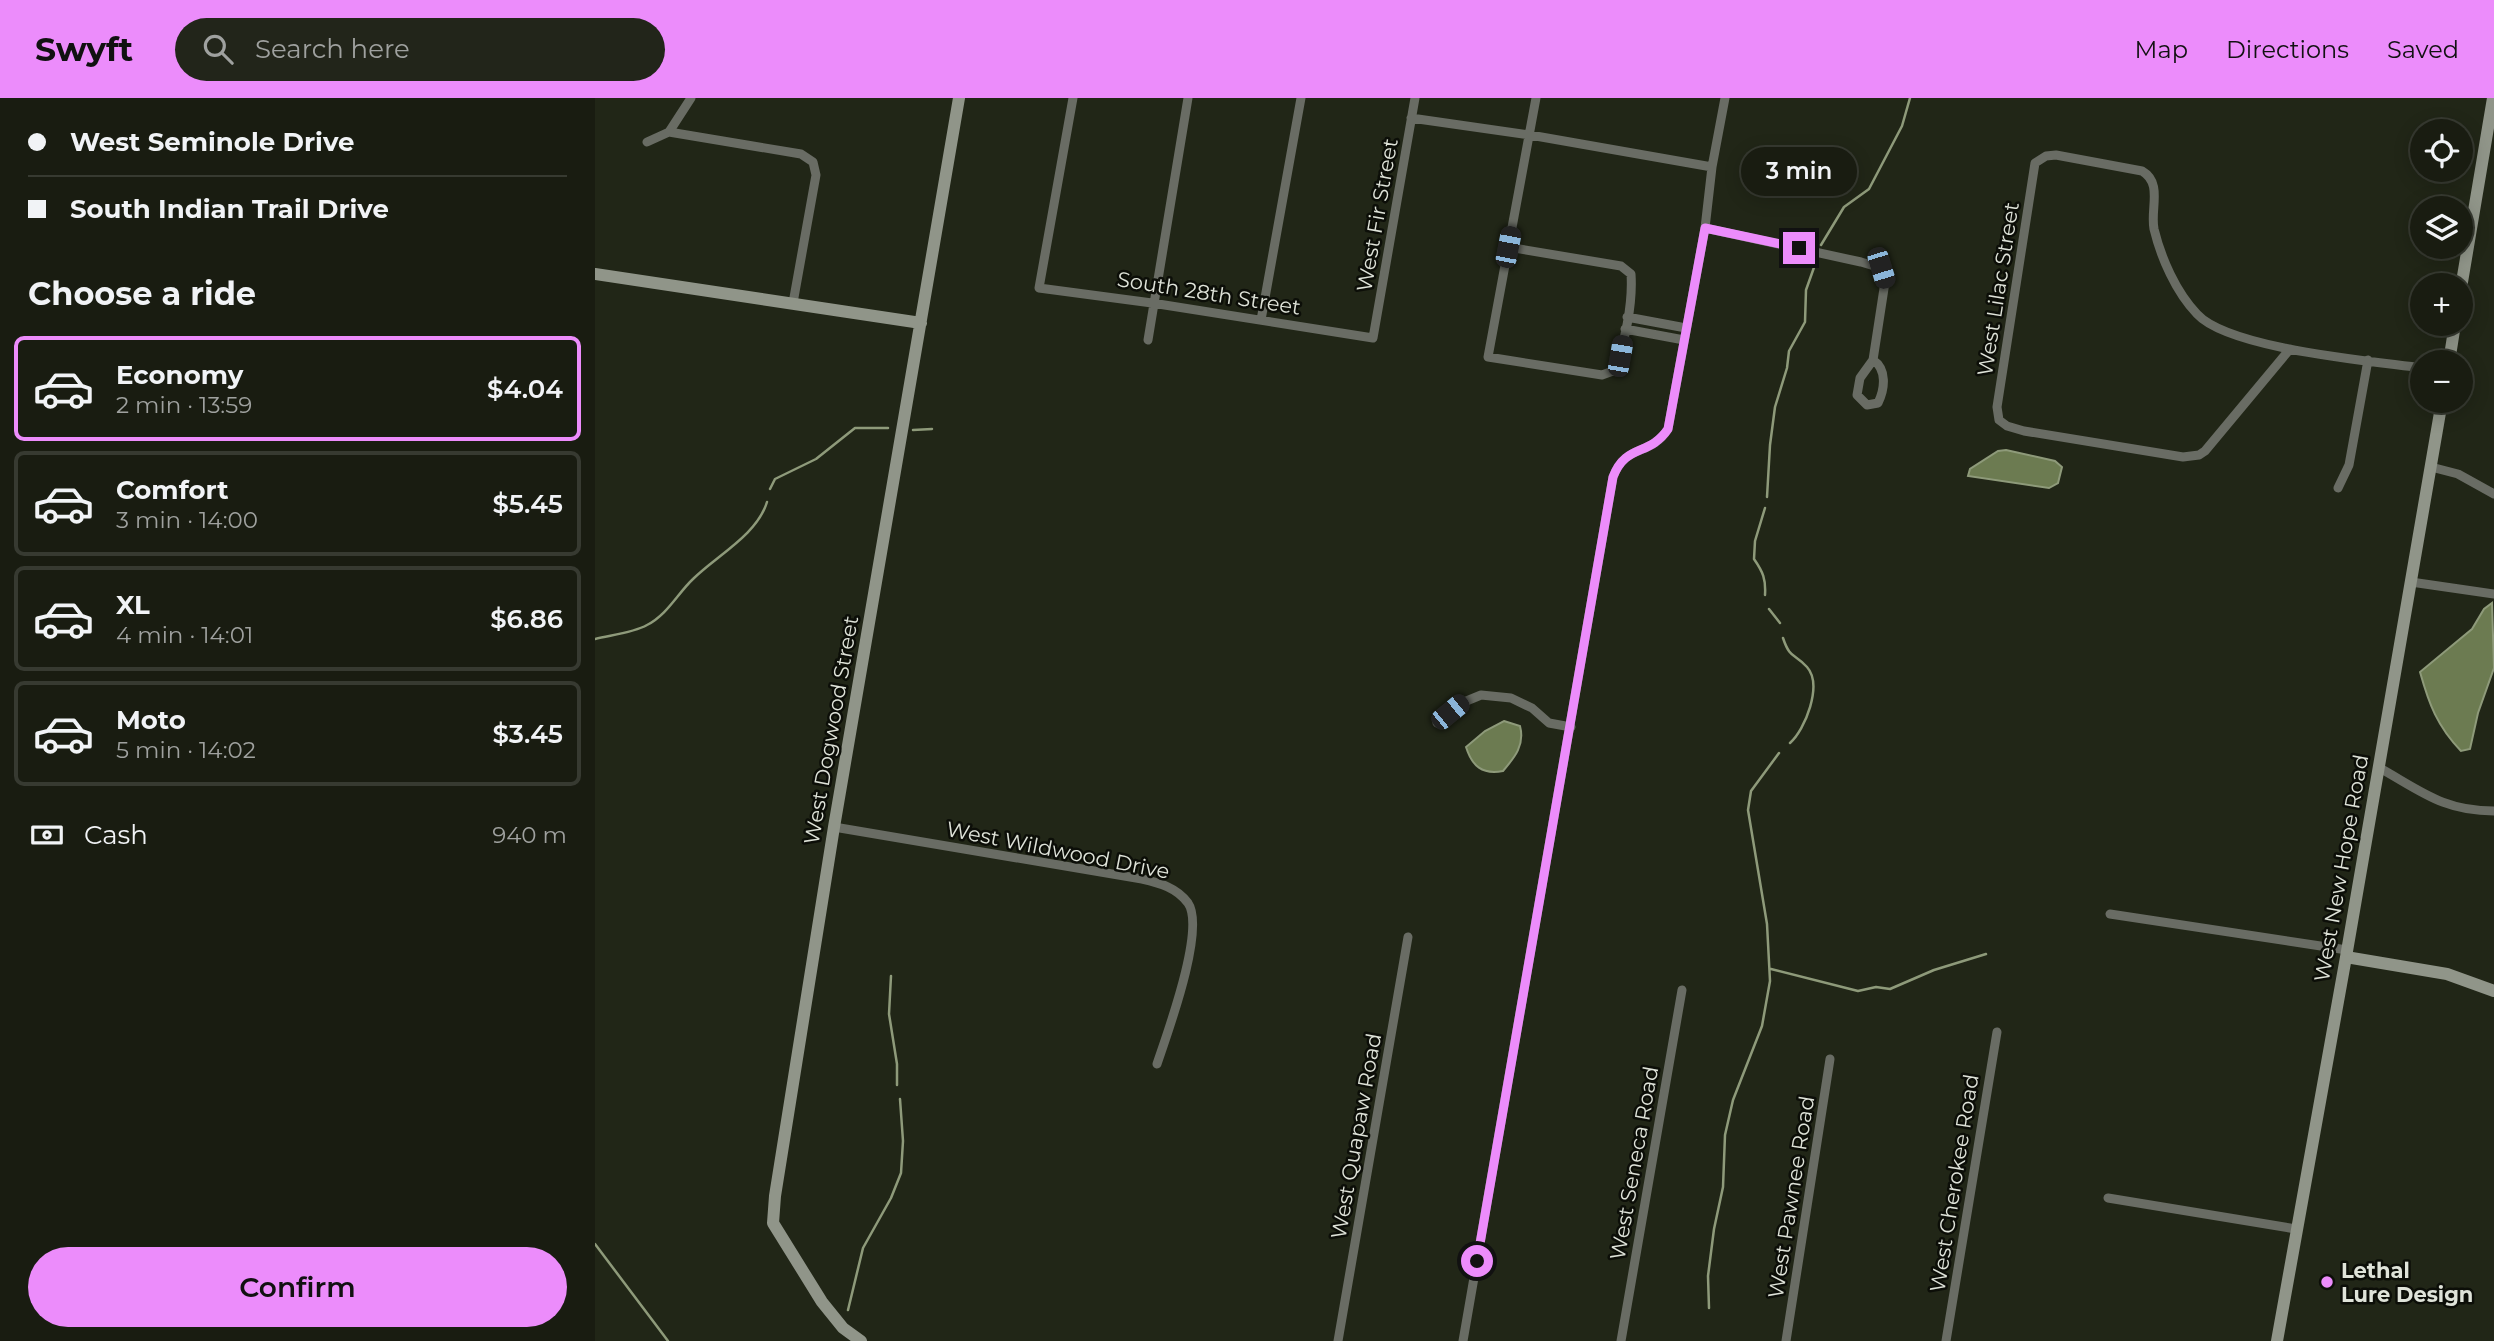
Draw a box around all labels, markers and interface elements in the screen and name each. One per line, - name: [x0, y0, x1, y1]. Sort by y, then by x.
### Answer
- search box: [175, 18, 665, 81]
- text: Swyft: [35, 29, 133, 69]
- icon: search: [199, 30, 237, 68]
- text: Search here: [255, 33, 410, 65]
- text: Map: [2135, 35, 2188, 64]
- text: Directions: [2226, 35, 2349, 64]
- text: Saved: [2387, 35, 2459, 64]
- map controls: [2410, 119, 2473, 413]
- button: locate: [2410, 119, 2473, 182]
- text: West Seminole Drive: [70, 126, 354, 158]
- street label: West Fir Street: [1351, 136, 1403, 294]
- callout: 3 min: [1741, 146, 1857, 195]
- text: 3 min: [1766, 157, 1832, 185]
- text: South Indian Trail Drive: [70, 193, 389, 225]
- button: layers: [2410, 196, 2473, 259]
- street label: West Lilac Street: [1972, 200, 2024, 378]
- car: [1494, 224, 1523, 270]
- route end: [1783, 232, 1815, 264]
- car: [1865, 245, 1898, 291]
- street label: South 28th Street: [1115, 266, 1303, 320]
- button: +: [2410, 273, 2473, 336]
- text: Choose a ride: [28, 274, 256, 313]
- car: [1607, 333, 1634, 379]
- button: −: [2410, 350, 2473, 413]
- icon: car: [32, 357, 95, 420]
- text: Economy: [116, 359, 243, 391]
- text: $4.04: [487, 373, 563, 405]
- text: 2 min · 13:59: [116, 391, 252, 419]
- icon: car: [32, 472, 95, 535]
- text: Comfort: [116, 474, 228, 506]
- text: $5.45: [492, 488, 563, 520]
- text: 3 min · 14:00: [116, 506, 258, 534]
- icon: car: [32, 587, 95, 650]
- text: XL: [116, 589, 150, 621]
- text: $6.86: [490, 603, 563, 635]
- street label: West Dogwood Street: [799, 614, 863, 846]
- text: 4 min · 14:01: [116, 621, 253, 649]
- car: [1428, 691, 1473, 733]
- icon: car: [32, 702, 95, 765]
- text: Moto: [116, 704, 186, 736]
- text: $3.45: [493, 718, 563, 750]
- text: 5 min · 14:02: [116, 736, 256, 764]
- street label: West New Hope Road: [2309, 752, 2373, 984]
- icon: cash: [28, 816, 66, 854]
- street label: West Wildwood Drive: [944, 816, 1172, 884]
- text: Cash: [84, 819, 148, 851]
- text: 940 m: [492, 821, 567, 849]
- street label: West Quapaw Road: [1326, 1031, 1386, 1241]
- street label: West Seneca Road: [1605, 1064, 1663, 1262]
- street label: West Cherokee Road: [1924, 1072, 1984, 1294]
- street label: West Pawnee Road: [1763, 1094, 1819, 1300]
- route start: [1461, 1245, 1493, 1277]
- button: Confirm: [28, 1247, 567, 1327]
- place label: Lethal Lure Design: [2341, 1258, 2473, 1307]
- marker: Lethal Lure Design: [2319, 1274, 2335, 1290]

